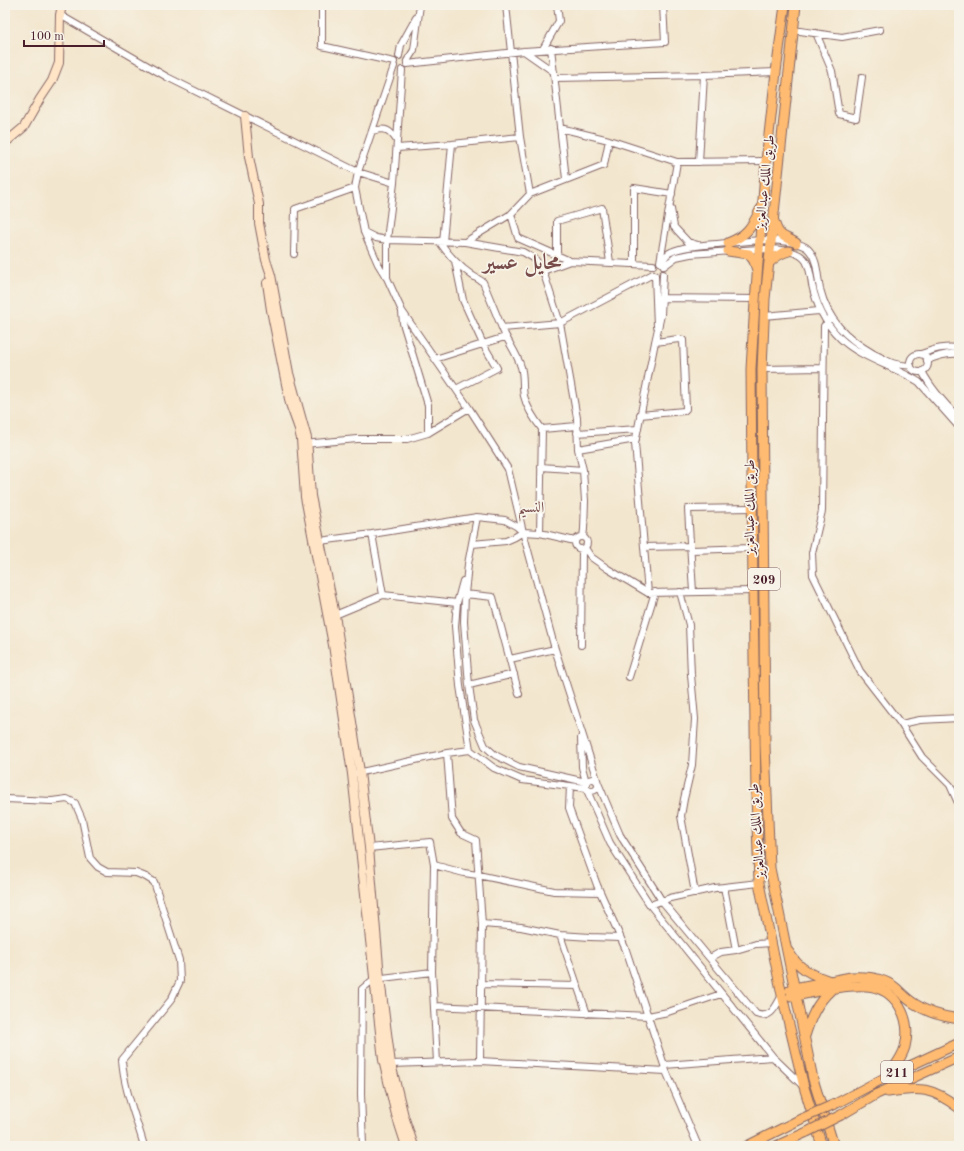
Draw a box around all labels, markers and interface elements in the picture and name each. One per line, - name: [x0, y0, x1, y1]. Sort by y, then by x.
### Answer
- scale bar: [24, 22, 104, 48]
- text: 100 m: [30, 31, 64, 43]
- street label: طريق الملك عبدالعزيز: [753, 134, 778, 232]
- district label: محايل عسير: [480, 251, 562, 277]
- street label: طريق الملك عبدالعزيز: [743, 459, 758, 557]
- district label: النسيم: [518, 501, 544, 522]
- road number: 209: [748, 568, 780, 590]
- street label: طريق الملك عبدالعزيز: [747, 783, 768, 881]
- road number: 211: [881, 1061, 913, 1083]

